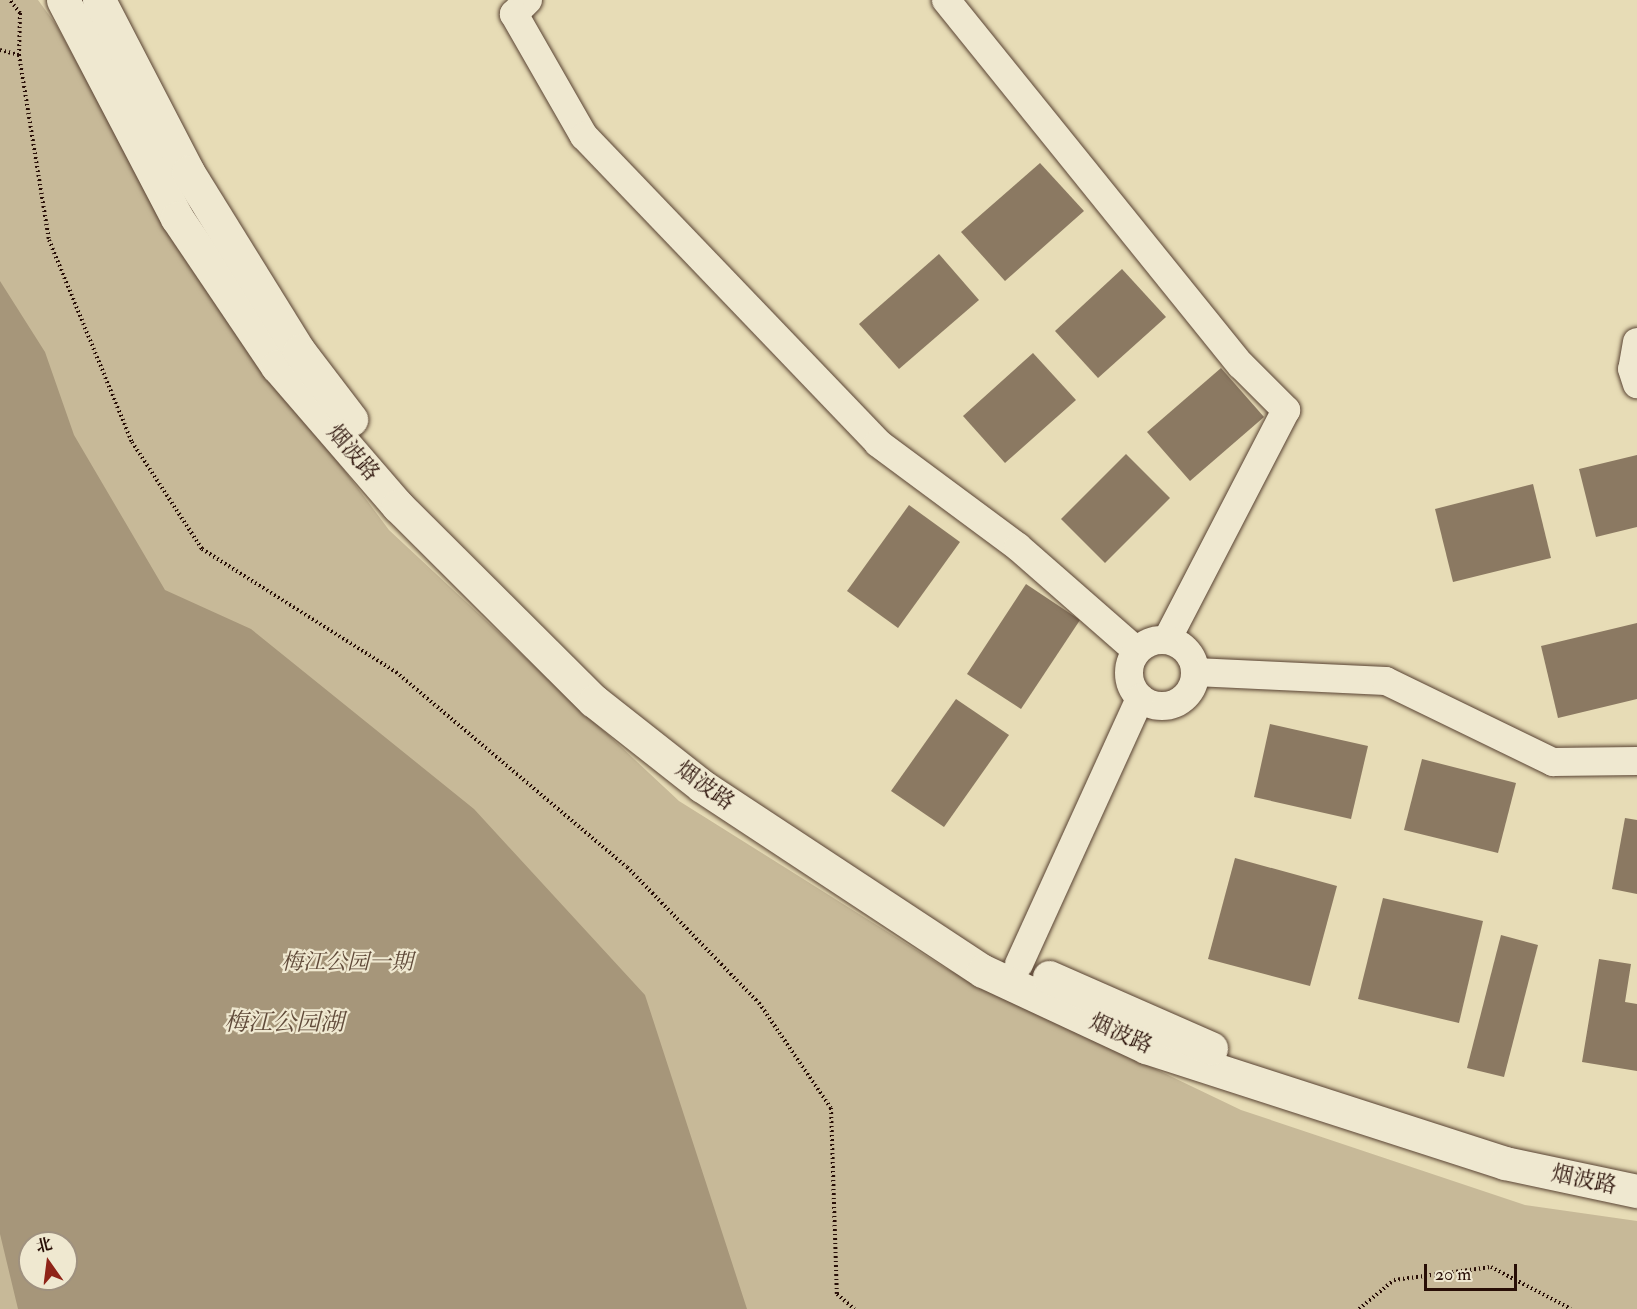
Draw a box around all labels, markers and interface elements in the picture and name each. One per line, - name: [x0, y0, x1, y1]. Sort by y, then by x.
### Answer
- street label: 烟波路: [321, 419, 385, 487]
- street label: 烟波路: [671, 756, 739, 816]
- park label: 梅江公园一期: [281, 950, 413, 976]
- water label: 梅江公园湖: [224, 1009, 344, 1037]
- street label: 烟波路: [1085, 1009, 1157, 1059]
- street label: 烟波路: [1549, 1160, 1619, 1200]
- north arrow: [18, 1231, 78, 1291]
- text: 北: [34, 1234, 54, 1257]
- scale bar: [1427, 1252, 1520, 1290]
- text: 20 m: [1435, 1263, 1471, 1286]

